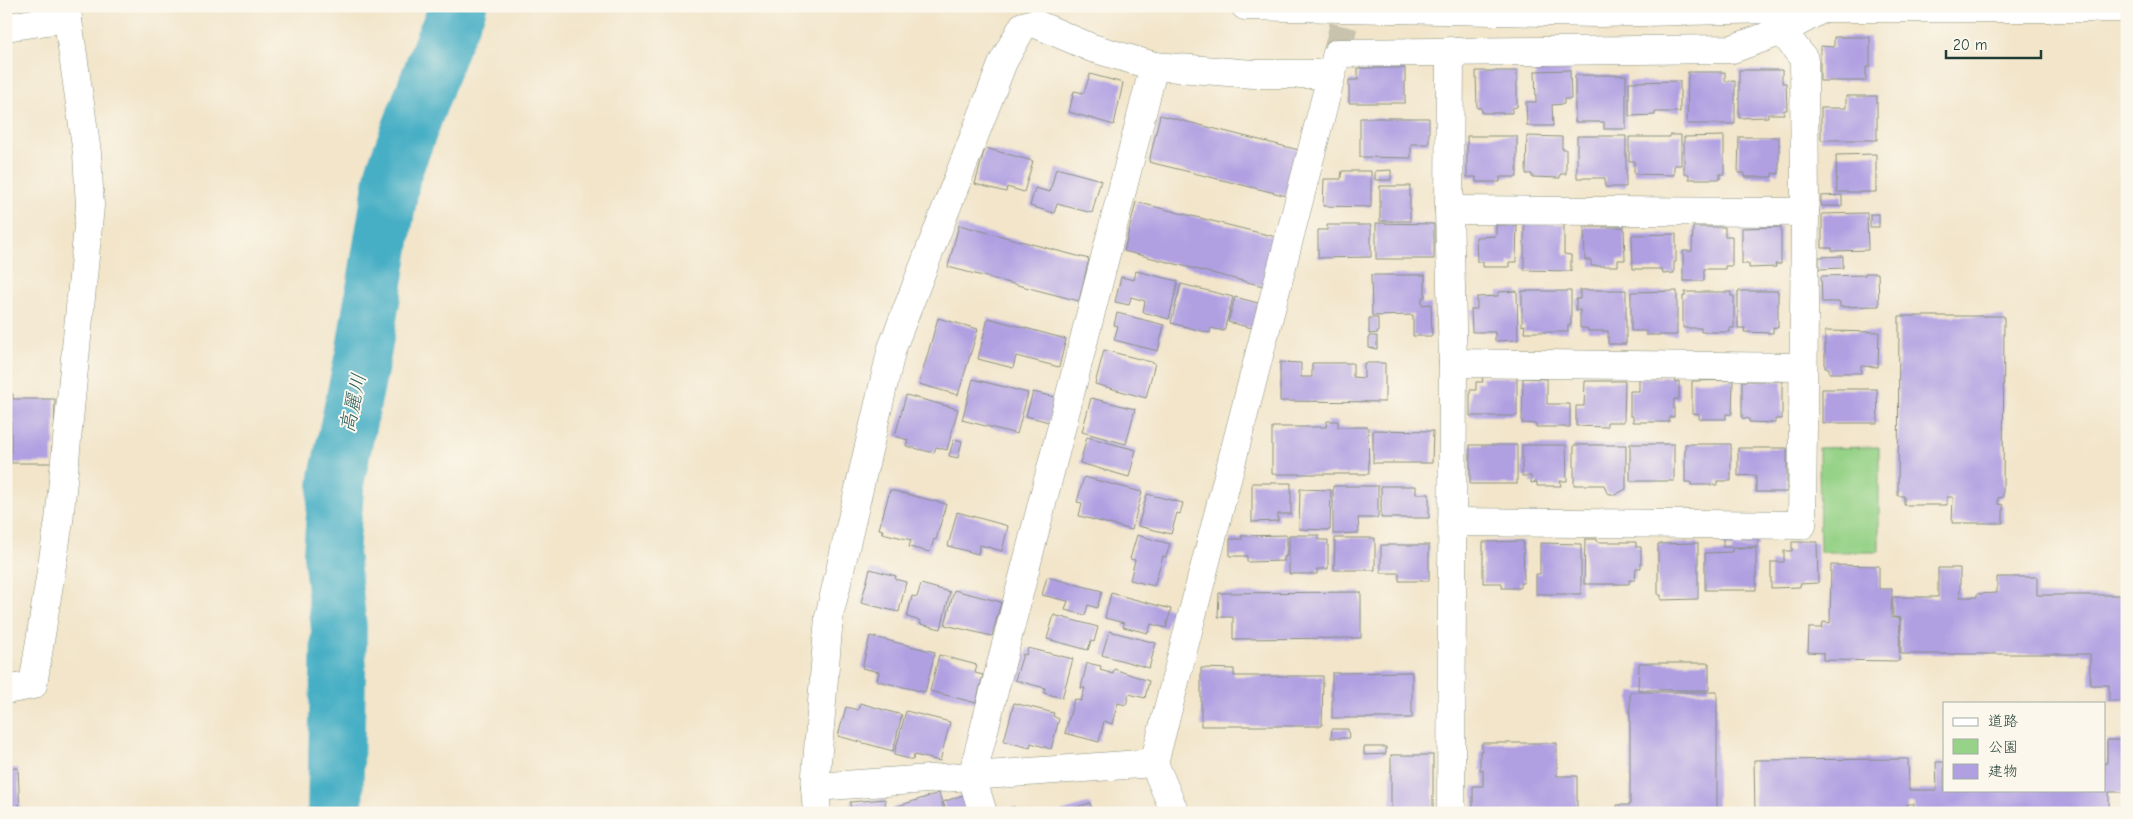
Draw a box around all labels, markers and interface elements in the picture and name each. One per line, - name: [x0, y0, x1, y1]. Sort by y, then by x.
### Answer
- scale bar: [1946, 28, 2040, 60]
- text: 20 m: [1953, 36, 1987, 54]
- water label: 高麗川: [336, 371, 370, 435]
- legend: [1943, 702, 2106, 792]
- text: 道路: [1988, 712, 2018, 730]
- text: 公園: [1988, 738, 2018, 756]
- text: 建物: [1988, 762, 2018, 780]

